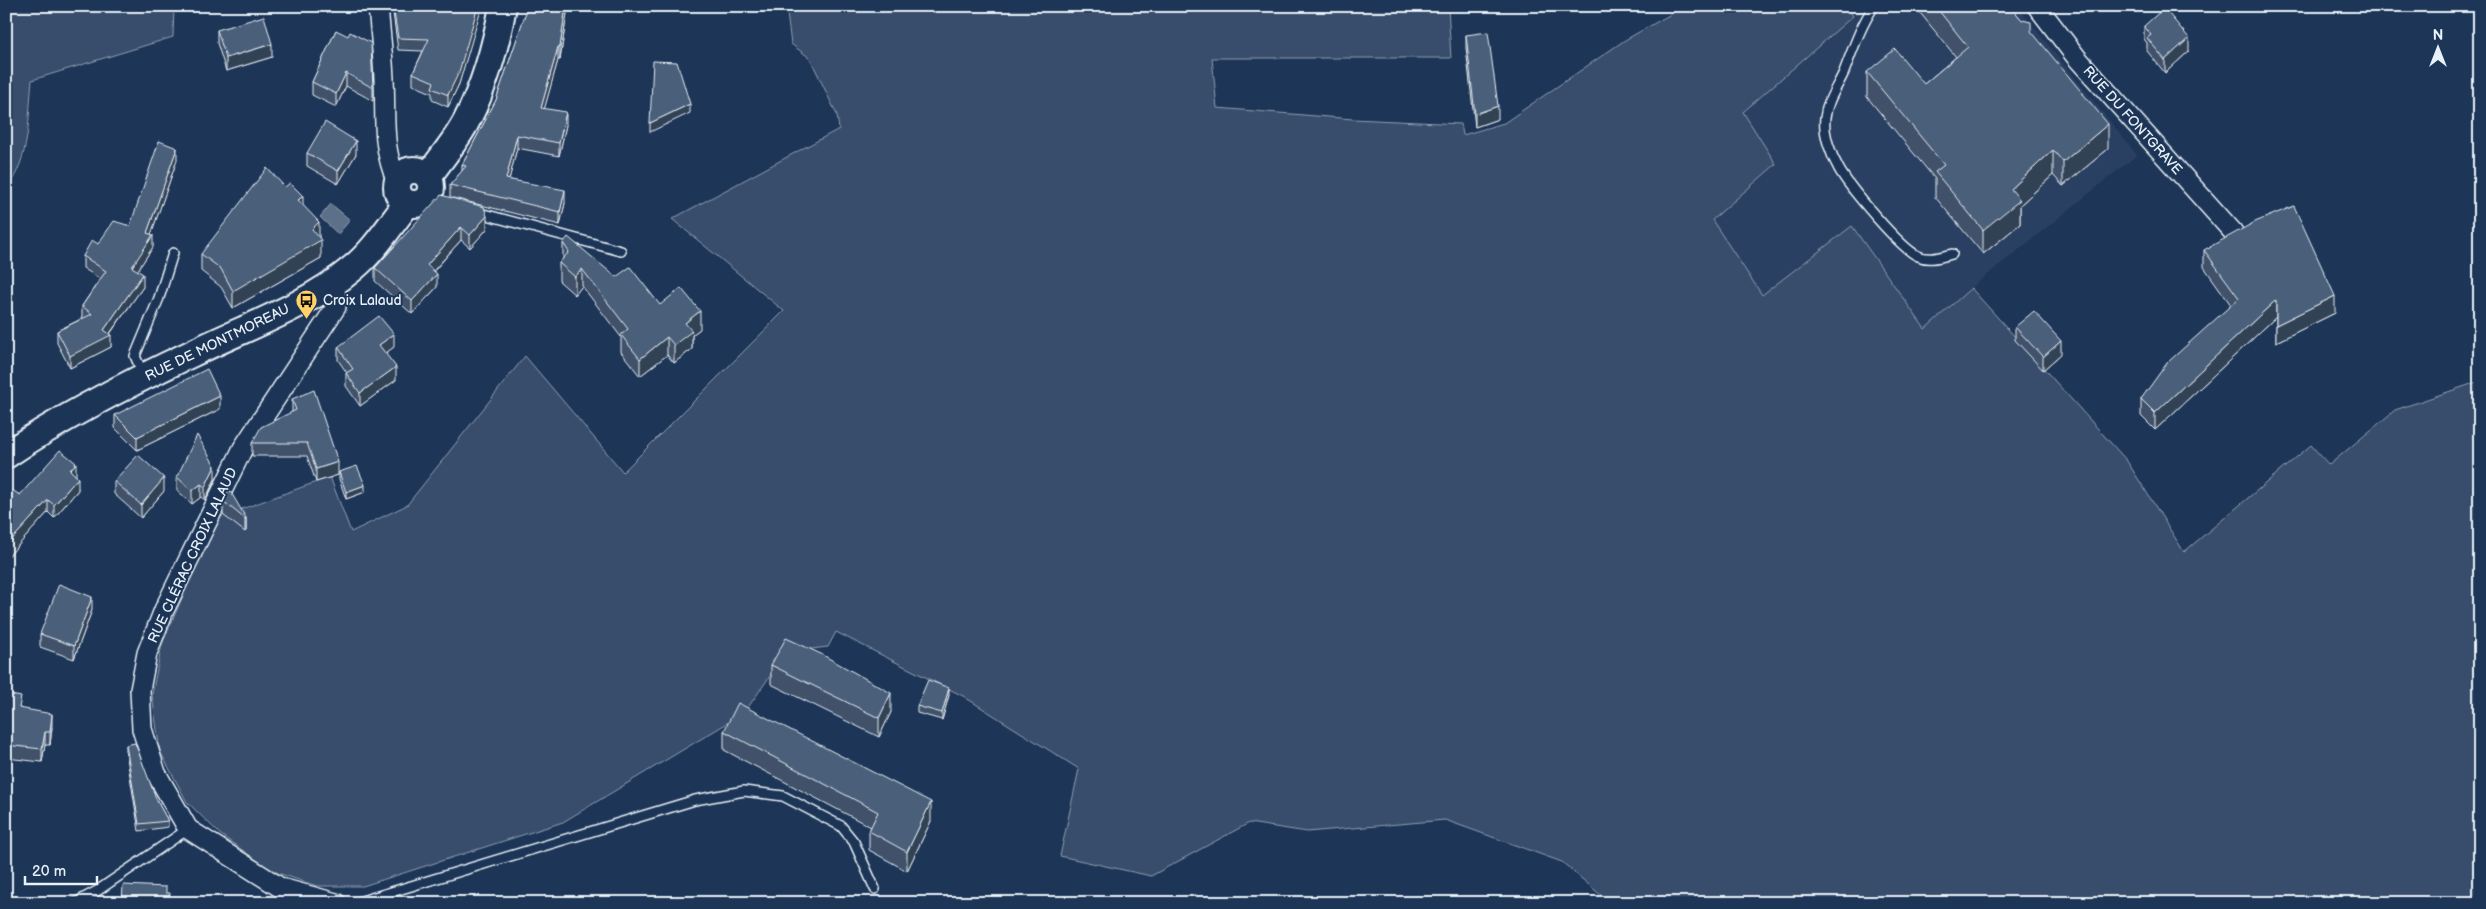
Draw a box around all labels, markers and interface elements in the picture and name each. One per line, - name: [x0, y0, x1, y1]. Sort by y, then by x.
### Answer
- north arrow: [2414, 22, 2464, 72]
- text: N: [2433, 27, 2443, 44]
- street label: RUE DU FONTGRAVE: [2079, 63, 2186, 178]
- bus stop icon: Croix Lalaud: [295, 288, 319, 319]
- place label: Croix Lalaud: [323, 292, 402, 309]
- street label: RUE DE MONTMOREAU: [142, 300, 292, 385]
- street label: RUE CLÉRAC CROIX LALAUD: [143, 464, 241, 646]
- scale bar: [25, 854, 98, 886]
- text: 20 m: [32, 862, 66, 881]

